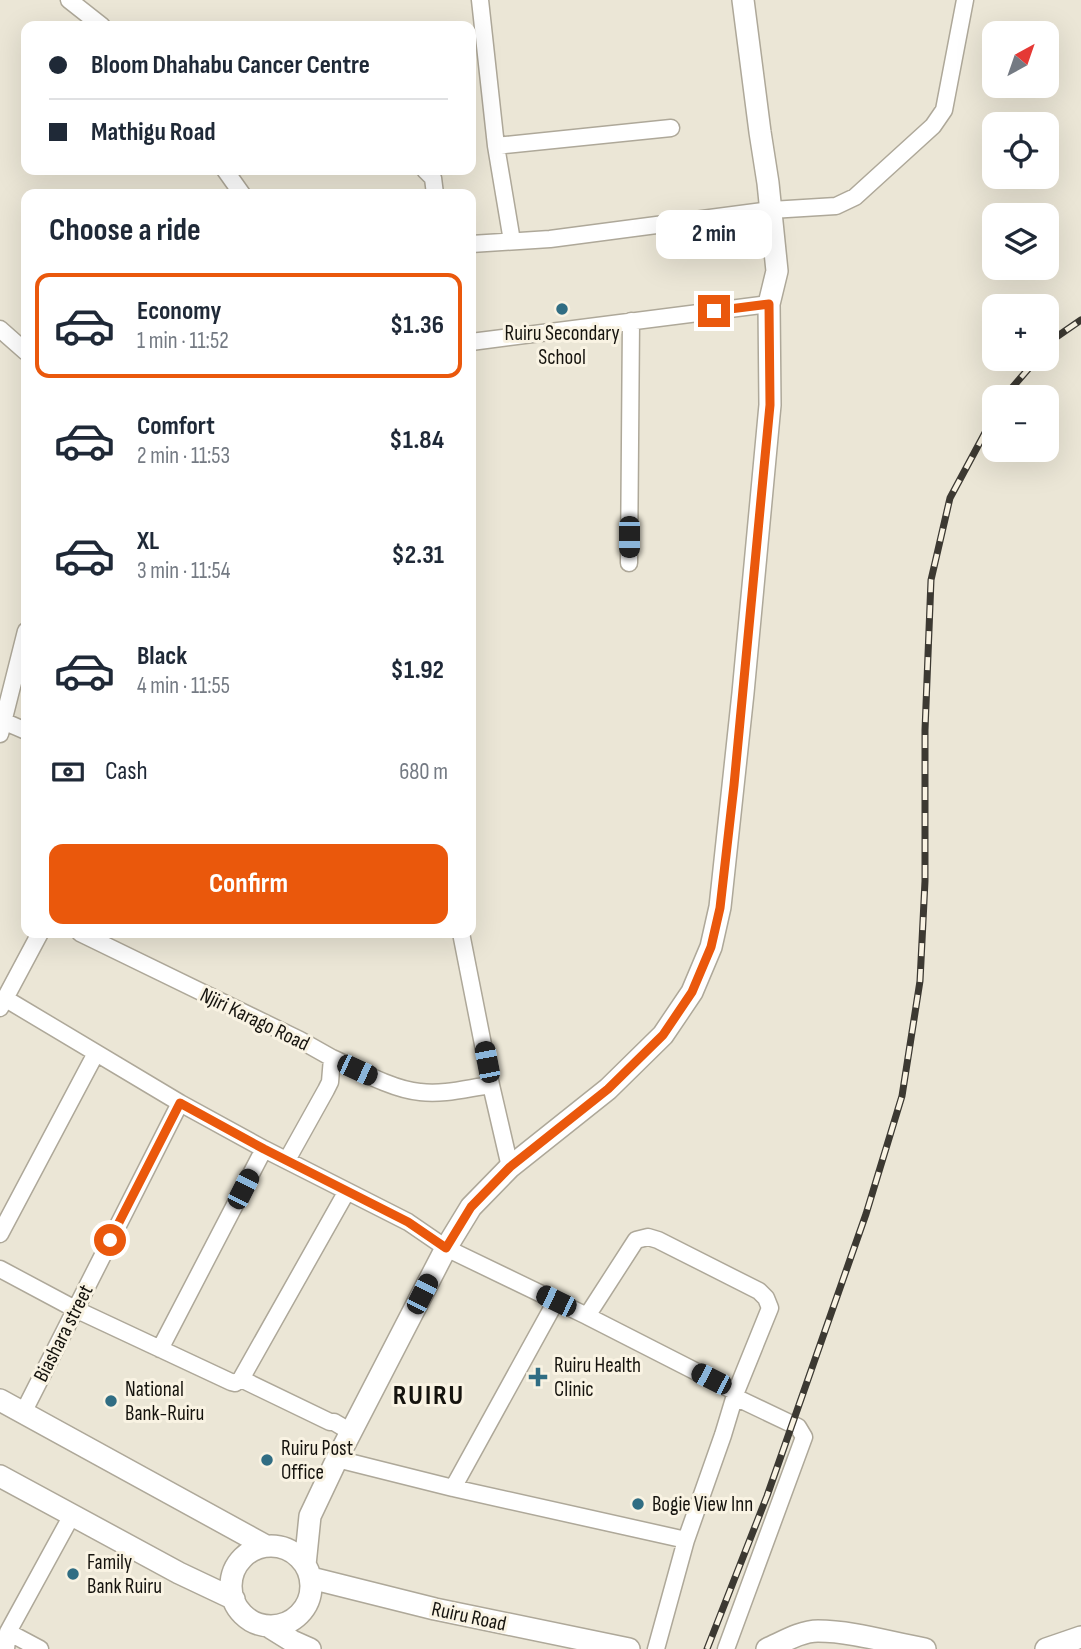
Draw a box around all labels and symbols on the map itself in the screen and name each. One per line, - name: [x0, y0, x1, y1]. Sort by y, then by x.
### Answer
- north arrow: [982, 21, 1059, 98]
- callout: 2 min: [656, 210, 772, 258]
- route end: [698, 295, 730, 327]
- marker: Ruiru Secondary School: [554, 301, 570, 317]
- place label: Ruiru Secondary School: [504, 321, 620, 370]
- car: [619, 516, 640, 558]
- street label: Njiri Karago Road: [196, 982, 313, 1057]
- car: [473, 1039, 502, 1085]
- car: [334, 1052, 381, 1088]
- car: [225, 1166, 262, 1212]
- route start: [94, 1224, 126, 1256]
- car: [404, 1271, 441, 1317]
- street label: Biashara street: [28, 1280, 99, 1386]
- car: [533, 1282, 580, 1320]
- place label: Ruiru Health Clinic: [554, 1353, 641, 1402]
- car: [688, 1360, 735, 1398]
- marker: Ruiru Health Clinic: [528, 1367, 548, 1387]
- place label: National Bank-Ruiru: [125, 1377, 204, 1426]
- district label: RUIRU: [393, 1379, 465, 1412]
- marker: National Bank-Ruiru: [103, 1393, 119, 1409]
- place label: Ruiru Post Office: [281, 1436, 353, 1485]
- marker: Ruiru Post Office: [259, 1452, 275, 1468]
- place label: Bogie View Inn: [652, 1492, 753, 1517]
- marker: Bogie View Inn: [630, 1496, 646, 1512]
- place label: Family Bank Ruiru: [87, 1550, 162, 1599]
- marker: Family Bank Ruiru: [65, 1566, 81, 1582]
- street label: Ruiru Road: [429, 1596, 508, 1637]

